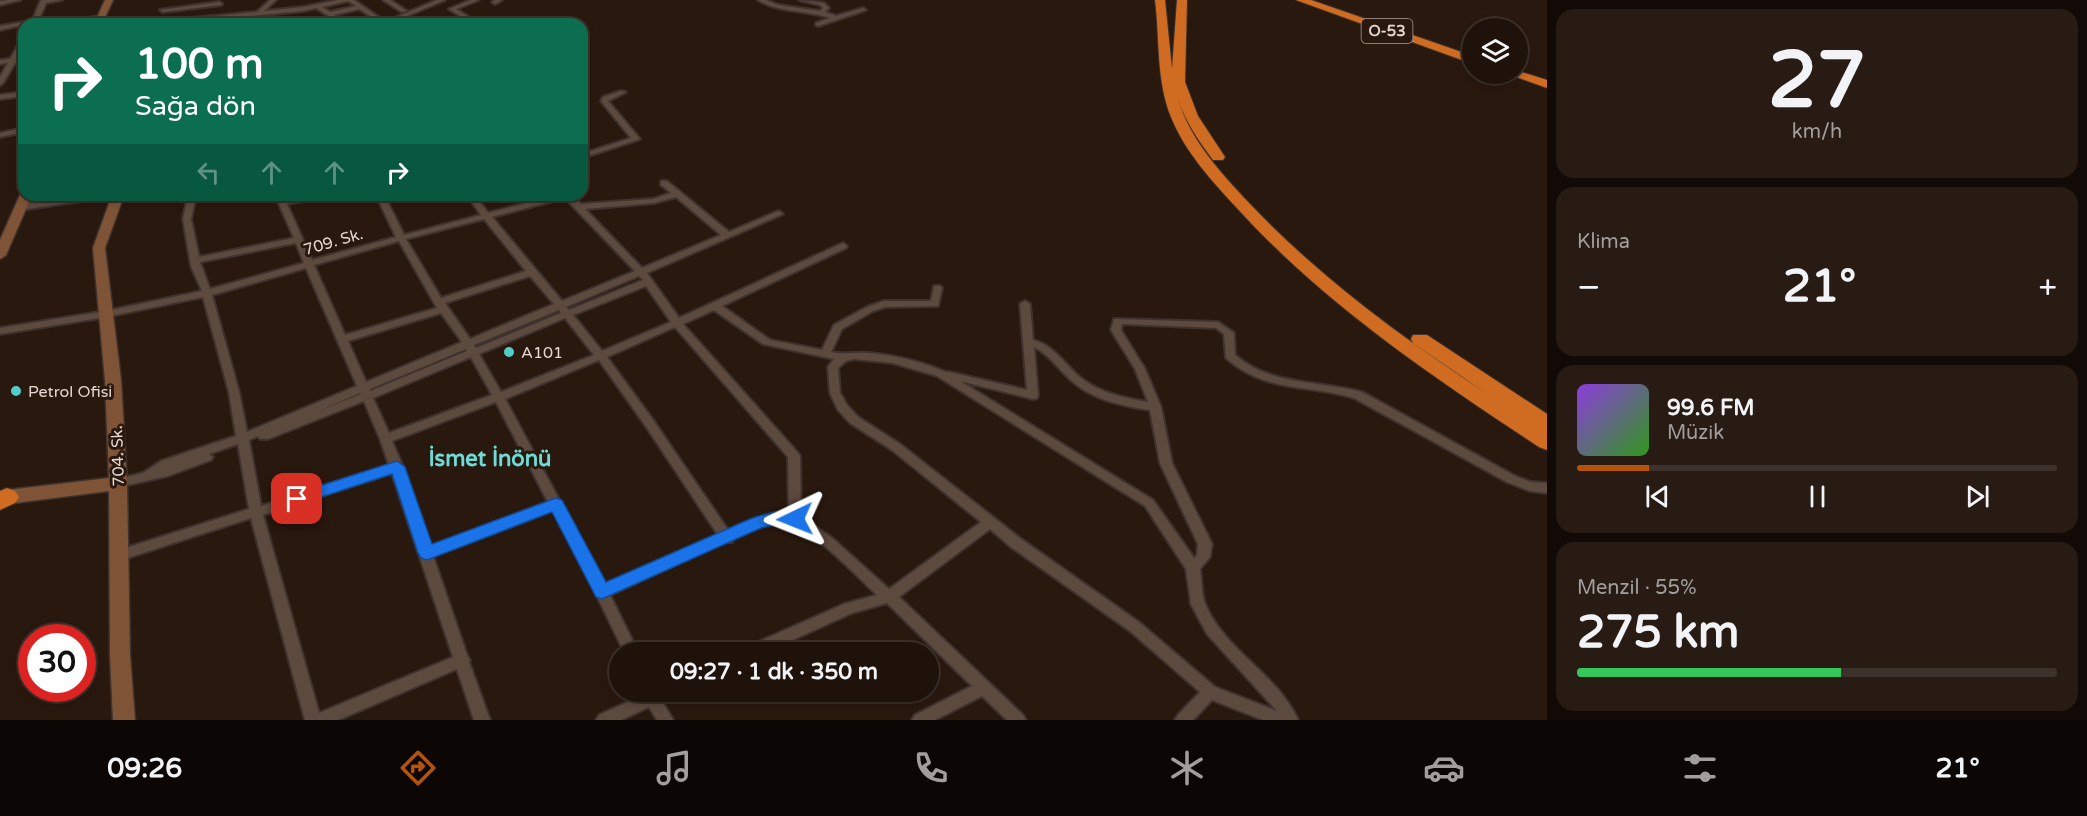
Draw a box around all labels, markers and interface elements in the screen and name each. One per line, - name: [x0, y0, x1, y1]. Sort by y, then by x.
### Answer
- map controls: [1462, 18, 1528, 84]
- button: layers: [1462, 18, 1528, 84]
- road number: O-53: [1362, 19, 1412, 43]
- text: 27: [1768, 34, 1866, 128]
- text: 100 m: [135, 39, 264, 90]
- icon: right: [36, 42, 114, 120]
- text: Sağa dön: [135, 90, 256, 123]
- text: km/h: [1792, 120, 1842, 144]
- icon: left: [192, 156, 225, 189]
- icon: ahead: [255, 156, 288, 189]
- icon: ahead: [318, 156, 351, 189]
- icon: right: [381, 156, 414, 189]
- street label: 709. Sk.: [301, 224, 365, 260]
- text: Klima: [1577, 230, 1630, 254]
- text: 21°: [1783, 260, 1856, 314]
- text: −: [1577, 268, 1601, 307]
- text: +: [2038, 268, 2057, 307]
- place label: A101: [521, 343, 563, 363]
- marker: A101: [502, 345, 516, 359]
- place label: Petrol Ofisi: [28, 382, 112, 402]
- marker: Petrol Ofisi: [9, 384, 23, 398]
- text: 99.6 FM: [1667, 395, 1755, 421]
- text: Müzik: [1667, 421, 1724, 445]
- street label: 704. Sk.: [107, 425, 129, 487]
- district label: İsmet İnönü: [429, 445, 551, 472]
- pin: [271, 473, 322, 524]
- icon: previous: [1641, 480, 1674, 513]
- icon: pause: [1801, 480, 1834, 513]
- icon: next: [1961, 480, 1994, 513]
- icon: arrive: [280, 482, 313, 515]
- position arrow: [763, 487, 827, 551]
- text: Menzil · 55%: [1577, 576, 1696, 600]
- text: 275 km: [1577, 606, 1739, 660]
- speed limit sign: 30: [18, 624, 96, 702]
- text: 09:27 · 1 dk · 350 m: [670, 659, 878, 685]
- icon: directions: [397, 747, 439, 789]
- icon: music: [653, 747, 695, 789]
- icon: phone: [910, 747, 952, 789]
- icon: climate: [1166, 747, 1208, 789]
- icon: car: [1423, 747, 1465, 789]
- icon: filters: [1679, 747, 1721, 789]
- text: 09:26: [107, 752, 182, 785]
- text: 21°: [1936, 752, 1980, 785]

